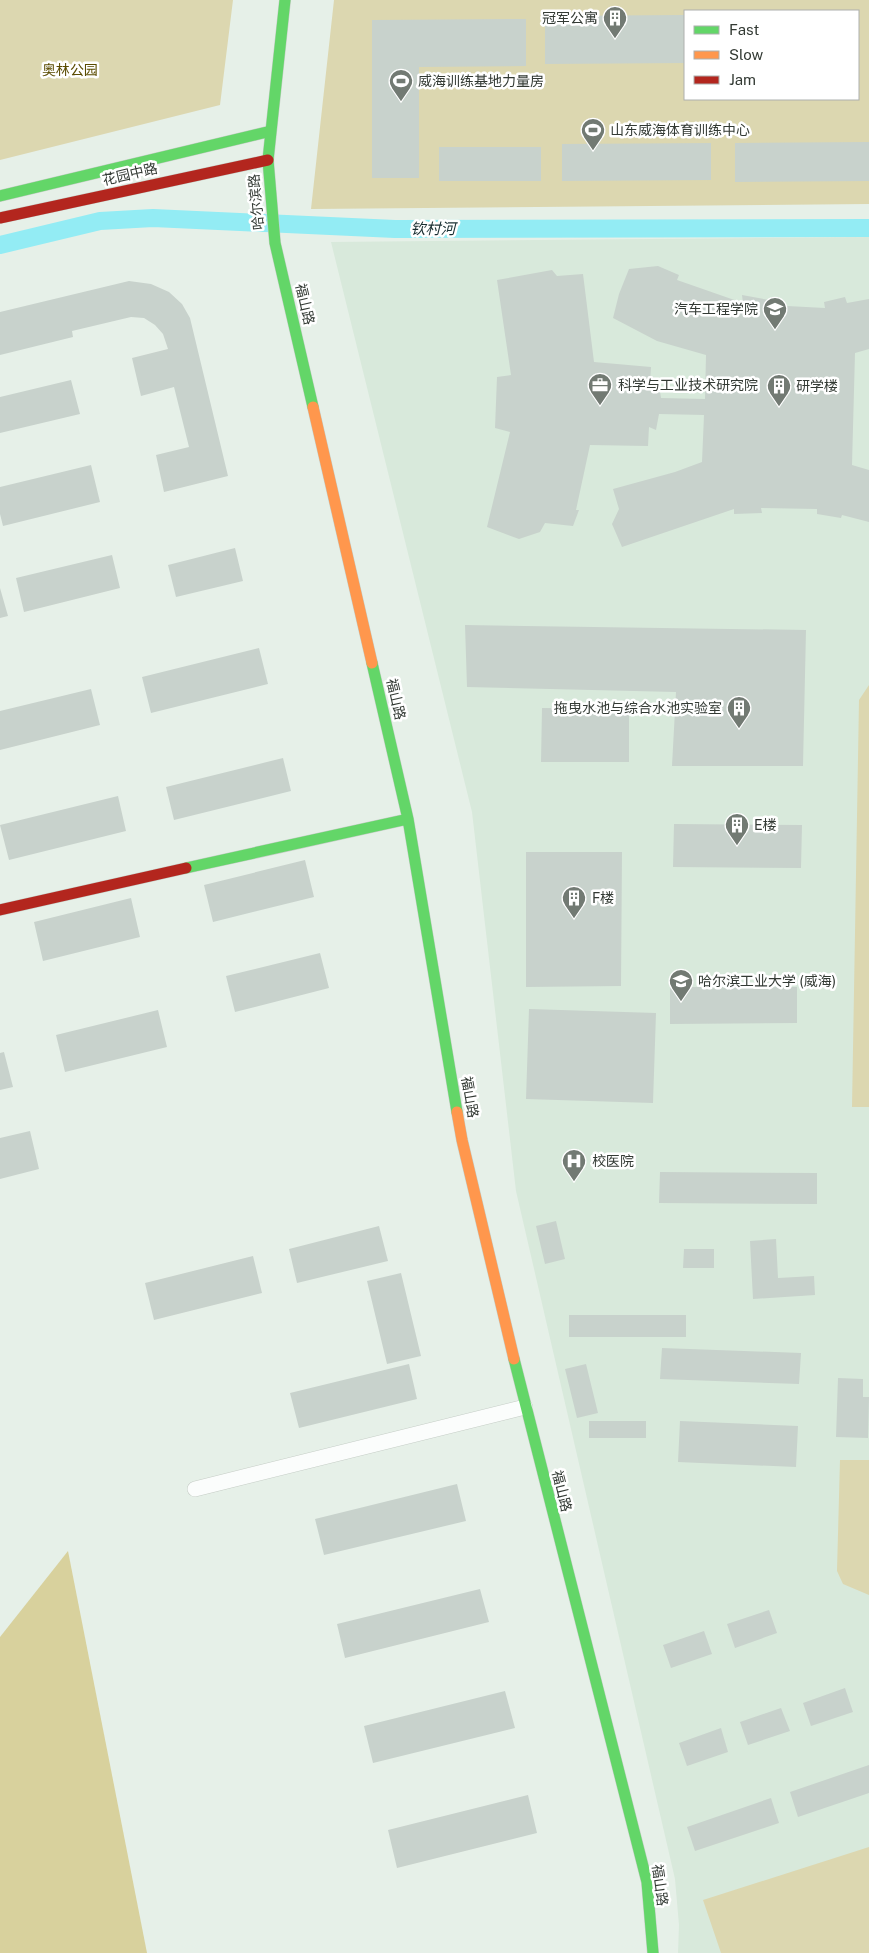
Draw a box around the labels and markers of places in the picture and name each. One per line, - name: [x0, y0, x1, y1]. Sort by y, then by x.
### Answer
- building icon: 冠军公寓: [602, 5, 628, 39]
- place label: 冠军公寓: [542, 10, 598, 26]
- sports icon: 威海训练基地力量房: [388, 68, 414, 102]
- place label: 威海训练基地力量房: [418, 73, 544, 89]
- sports icon: 山东威海体育训练中心: [580, 117, 606, 151]
- place label: 山东威海体育训练中心: [610, 122, 750, 138]
- school or university icon: 汽车工程学院: [762, 296, 788, 330]
- place label: 汽车工程学院: [674, 301, 758, 317]
- office icon: 科学与工业技术研究院: [587, 372, 613, 406]
- building icon: 研学楼: [766, 373, 792, 407]
- place label: 科学与工业技术研究院: [618, 377, 758, 393]
- place label: 研学楼: [796, 378, 838, 394]
- building icon: 拖曳水池与综合水池实验室: [726, 695, 752, 729]
- place label: 拖曳水池与综合水池实验室: [554, 700, 722, 716]
- building icon: E楼: [724, 812, 750, 846]
- place label: E楼: [754, 817, 777, 833]
- building icon: F楼: [561, 885, 587, 919]
- place label: F楼: [592, 890, 614, 906]
- school or university icon: 哈尔滨工业大学 (威海): [668, 968, 694, 1002]
- place label: 哈尔滨工业大学 (威海): [698, 973, 836, 989]
- hospital icon: 校医院: [561, 1148, 587, 1182]
- place label: 校医院: [592, 1153, 634, 1169]

